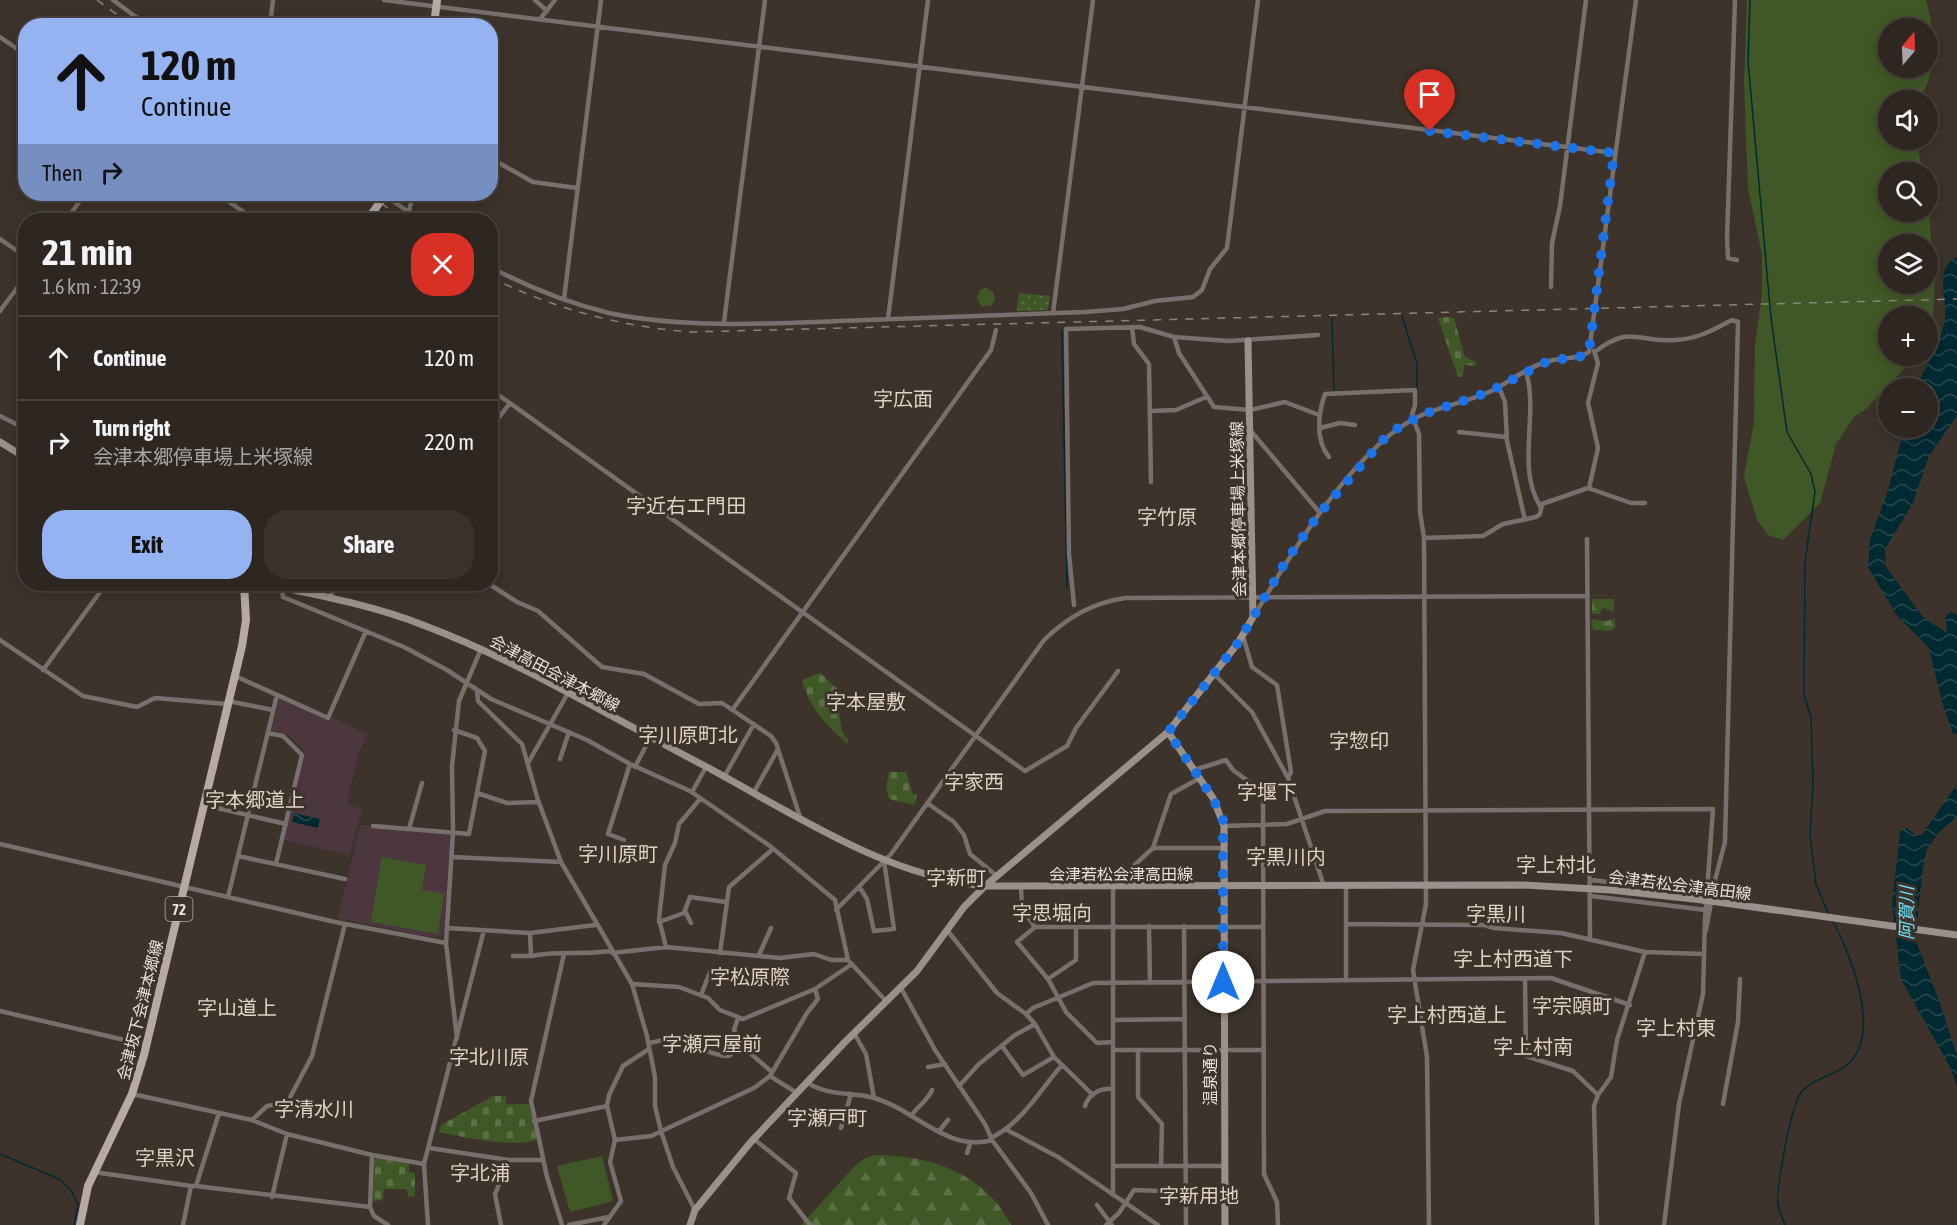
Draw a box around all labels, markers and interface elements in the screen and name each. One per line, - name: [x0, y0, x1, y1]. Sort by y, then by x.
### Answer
- north arrow: [1878, 18, 1938, 78]
- map controls: [1878, 18, 1938, 438]
- text: 120 m: [141, 41, 236, 89]
- icon: ahead: [42, 42, 120, 120]
- pin: [1404, 69, 1455, 131]
- icon: arrive: [1413, 78, 1446, 111]
- button: sound: [1878, 90, 1938, 150]
- text: Continue: [141, 91, 231, 122]
- icon: right: [95, 156, 128, 189]
- text: Then: [42, 160, 83, 186]
- button: search: [1878, 162, 1938, 222]
- text: 21 min: [42, 231, 132, 273]
- button: close: [411, 233, 474, 296]
- button: layers: [1878, 234, 1938, 294]
- text: 1.6 km · 12:39: [42, 275, 141, 298]
- button: +: [1878, 306, 1938, 366]
- icon: ahead: [42, 342, 75, 375]
- text: Continue: [93, 345, 167, 371]
- text: 120 m: [424, 345, 474, 371]
- button: −: [1878, 378, 1938, 438]
- district label: 字広面: [873, 387, 933, 410]
- text: Turn right: [93, 415, 170, 441]
- street label: 会津本郷停車場上米塚線: [1227, 421, 1249, 597]
- icon: right: [42, 426, 75, 459]
- text: 220 m: [424, 429, 474, 455]
- text: 会津本郷停車場上米塚線: [93, 445, 313, 468]
- district label: 字近右エ門田: [626, 494, 746, 517]
- district label: 字竹原: [1137, 505, 1197, 528]
- button: Exit: [42, 510, 252, 579]
- button: Share: [264, 510, 474, 579]
- street label: 会津高田会津本郷線: [487, 631, 623, 715]
- district label: 字本屋敷: [826, 690, 906, 713]
- district label: 字川原町北: [638, 723, 738, 746]
- district label: 字惣印: [1329, 729, 1389, 752]
- district label: 字家西: [944, 770, 1004, 793]
- district label: 字堰下: [1237, 780, 1297, 803]
- district label: 字本郷道上: [205, 788, 305, 811]
- district label: 字川原町: [578, 842, 658, 865]
- district label: 字黒川内: [1246, 845, 1326, 868]
- district label: 字上村北: [1516, 853, 1596, 876]
- street label: 会津若松会津高田線: [1049, 865, 1193, 883]
- district label: 字新町: [926, 866, 986, 889]
- street label: 会津若松会津高田線: [1607, 867, 1753, 903]
- water label: 阿賀川: [1896, 884, 1917, 940]
- road number: 72: [166, 897, 192, 921]
- district label: 字思堀向: [1012, 901, 1092, 924]
- district label: 字黒川: [1466, 902, 1526, 925]
- street label: 会津坂下会津本郷線: [114, 938, 166, 1082]
- district label: 字上村西道下: [1453, 947, 1573, 970]
- position arrow: [1191, 950, 1255, 1014]
- district label: 字松原際: [710, 965, 790, 988]
- district label: 字宗頤町: [1532, 994, 1612, 1017]
- district label: 字山道上: [197, 996, 277, 1019]
- district label: 字上村西道上: [1387, 1003, 1507, 1026]
- district label: 字上村東: [1636, 1016, 1716, 1039]
- district label: 字瀬戸屋前: [662, 1032, 762, 1055]
- district label: 字上村南: [1493, 1035, 1573, 1058]
- street label: 温泉通り: [1201, 1042, 1219, 1106]
- district label: 字北川原: [449, 1045, 529, 1068]
- district label: 字清水川: [274, 1097, 354, 1120]
- district label: 字瀬戸町: [787, 1106, 867, 1129]
- district label: 字黒沢: [135, 1146, 195, 1169]
- district label: 字北浦: [450, 1161, 510, 1184]
- district label: 字新用地: [1159, 1184, 1239, 1207]

